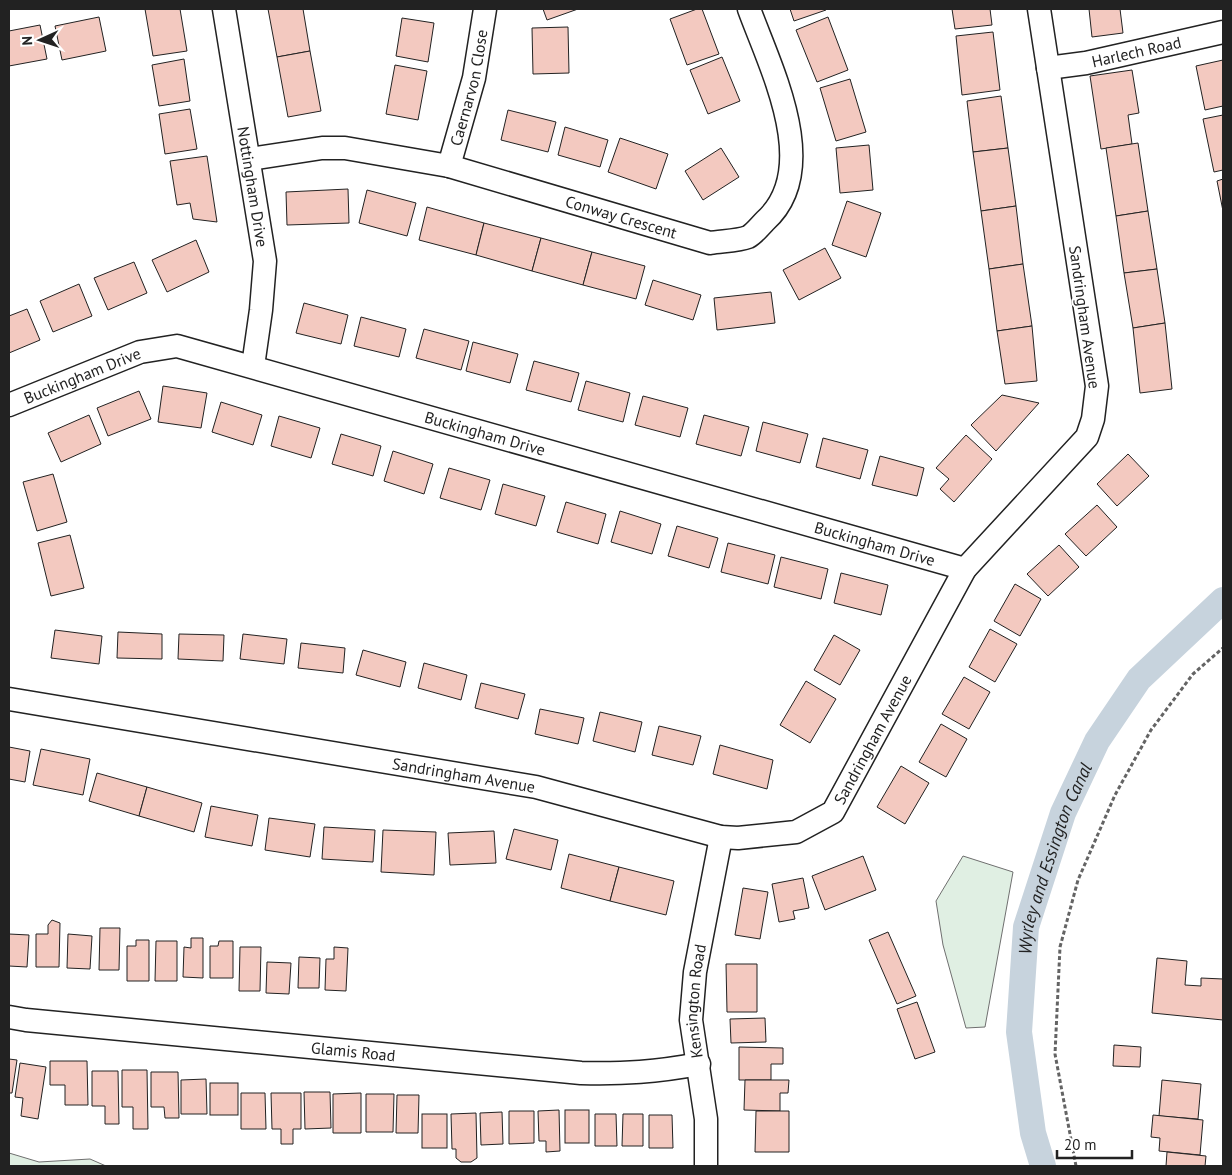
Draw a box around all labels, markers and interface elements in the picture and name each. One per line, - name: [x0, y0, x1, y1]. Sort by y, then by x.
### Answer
- north arrow: [15, 15, 65, 65]
- street label: Caernarvon Close: [445, 28, 492, 148]
- street label: Harlech Road: [1090, 32, 1183, 71]
- text: N: [18, 36, 36, 46]
- street label: Nottingham Drive: [233, 125, 273, 248]
- street label: Conway Crescent: [563, 191, 680, 243]
- street label: Sandringham Avenue: [1065, 244, 1105, 390]
- street label: Buckingham Drive: [21, 343, 144, 408]
- street label: Buckingham Drive: [423, 407, 548, 460]
- street label: Buckingham Drive: [812, 517, 937, 570]
- street label: Sandringham Avenue: [829, 671, 916, 808]
- street label: Sandringham Avenue: [391, 753, 537, 797]
- water label: Wyrley and Essington Canal: [1013, 759, 1097, 955]
- street label: Kensington Road: [681, 942, 710, 1060]
- street label: Glamis Road: [310, 1037, 396, 1065]
- scale bar: [1057, 1128, 1132, 1160]
- text: 20 m: [1064, 1135, 1097, 1154]

